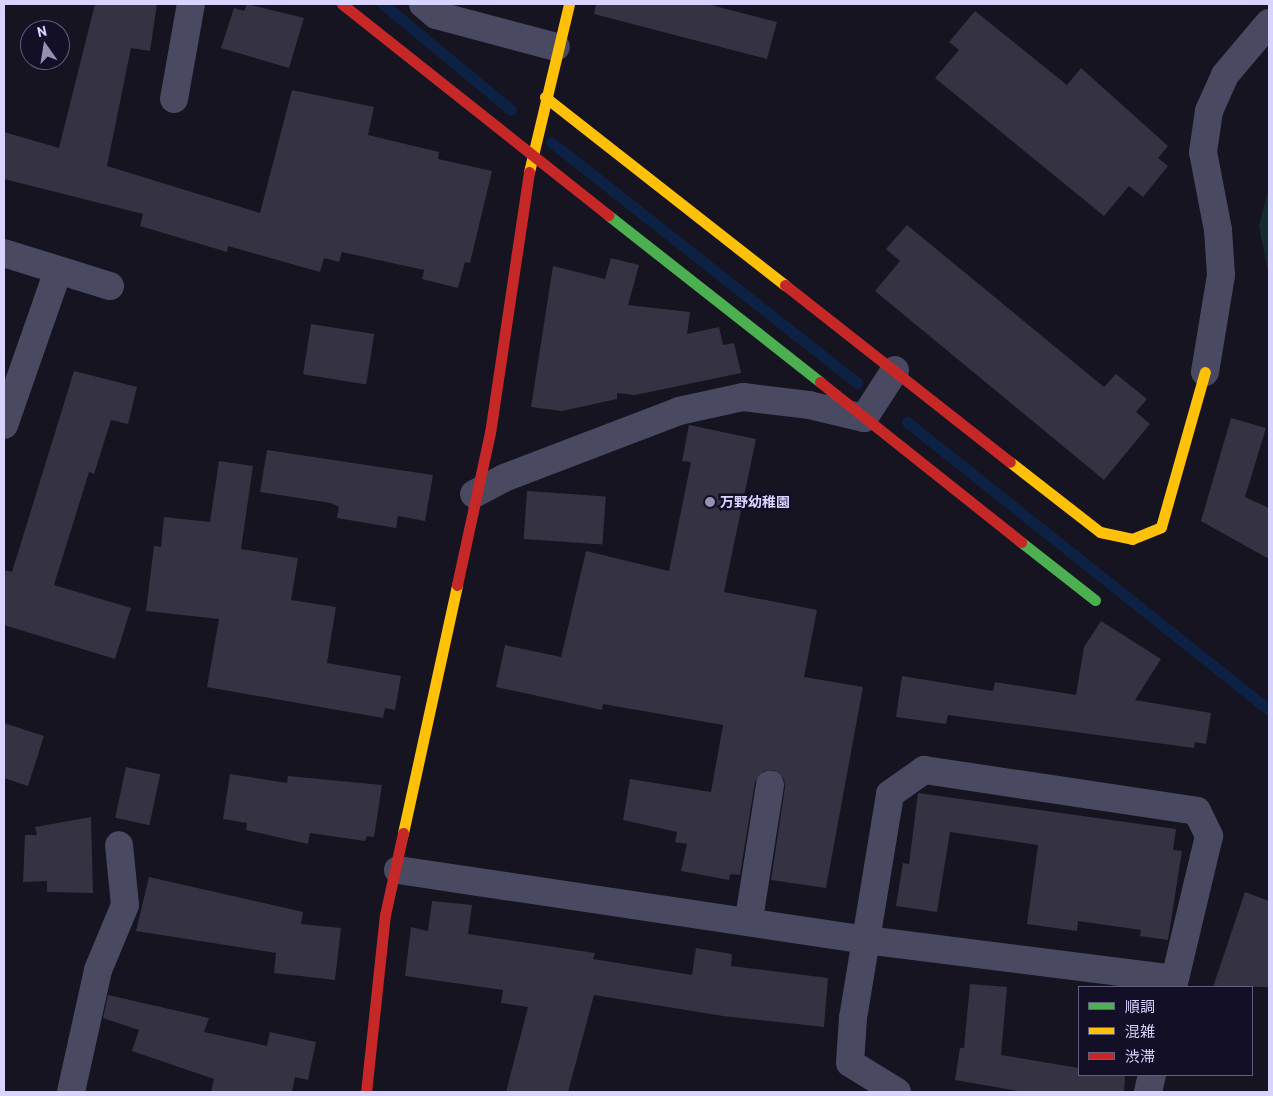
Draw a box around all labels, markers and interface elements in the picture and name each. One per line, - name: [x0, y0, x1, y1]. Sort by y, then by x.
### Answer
- north arrow: [20, 20, 70, 70]
- text: N: [35, 22, 48, 40]
- place label: 万野幼稚園: [720, 494, 790, 510]
- marker: 万野幼稚園: [704, 496, 716, 508]
- legend: [1078, 986, 1253, 1076]
- text: 順調: [1125, 997, 1155, 1015]
- text: 混雑: [1125, 1022, 1155, 1040]
- text: 渋滞: [1125, 1047, 1155, 1065]

